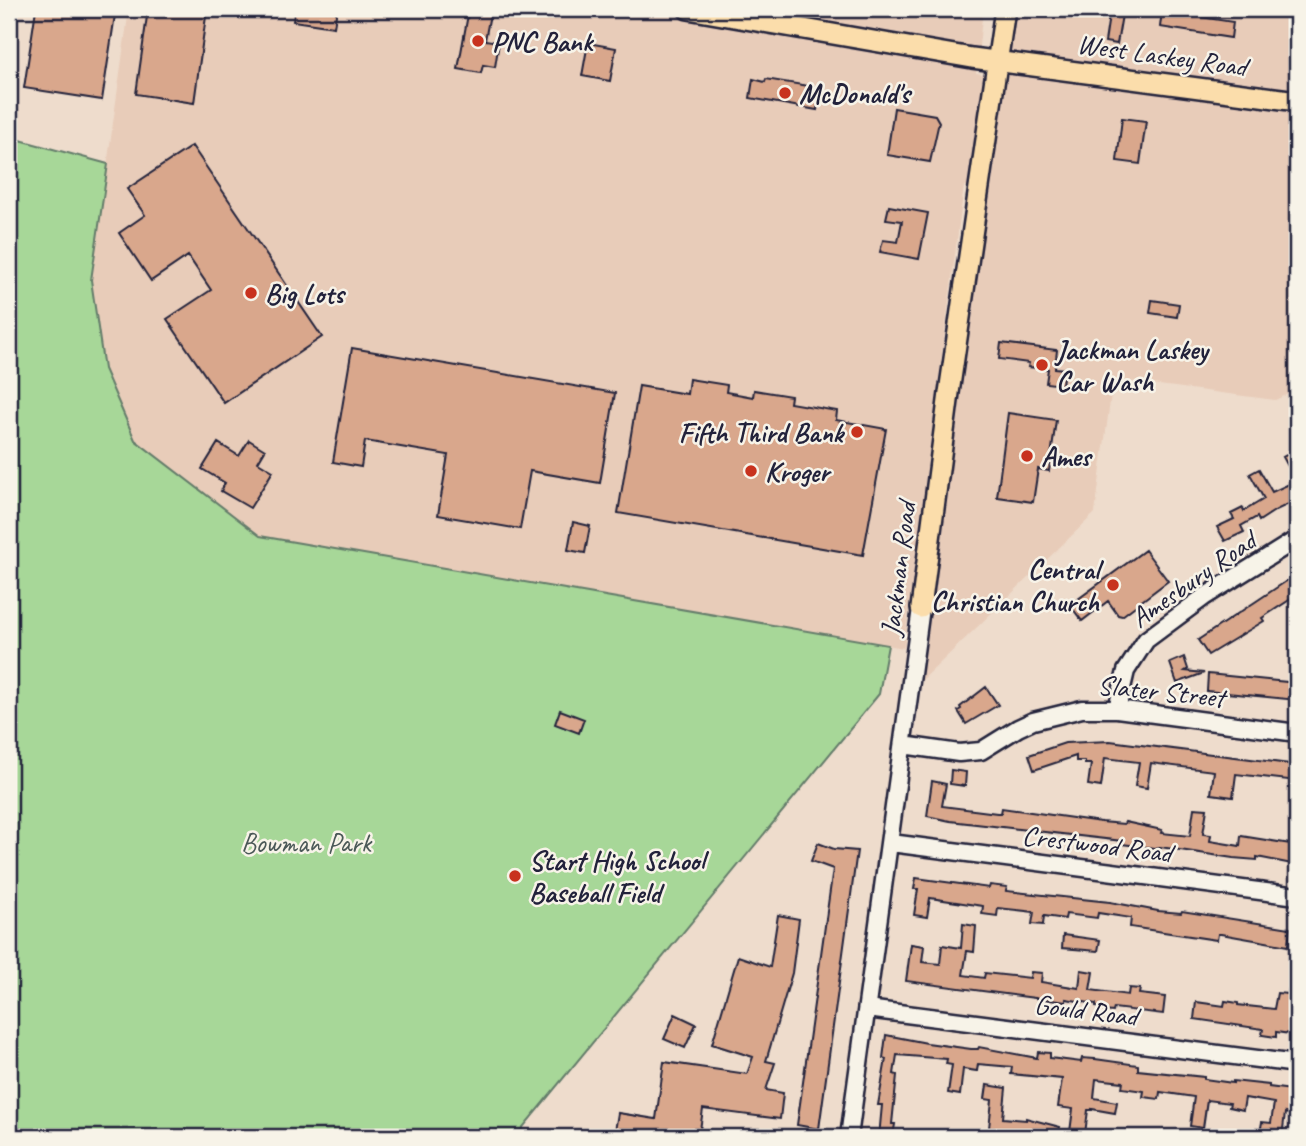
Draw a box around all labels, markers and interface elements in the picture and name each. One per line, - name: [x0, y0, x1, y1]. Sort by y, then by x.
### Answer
- place label: PNC Bank: [492, 24, 595, 59]
- street label: West Laskey Road: [1075, 26, 1253, 85]
- marker: PNC Bank: [470, 33, 486, 49]
- place label: McDonald's: [799, 76, 913, 111]
- marker: McDonald's: [777, 85, 793, 101]
- place label: Big Lots: [265, 276, 347, 311]
- marker: Big Lots: [243, 285, 259, 301]
- place label: Jackman Laskey Car Wash: [1054, 332, 1210, 399]
- marker: Jackman Laskey Car Wash: [1034, 357, 1050, 373]
- place label: Fifth Third Bank: [679, 415, 846, 450]
- marker: Fifth Third Bank: [849, 424, 865, 440]
- place label: Ames: [1041, 439, 1094, 474]
- marker: Ames: [1019, 448, 1035, 464]
- place label: Kroger: [765, 454, 832, 489]
- marker: Kroger: [743, 463, 759, 479]
- street label: Jackman Road: [872, 496, 924, 640]
- street label: Amesbury Road: [1123, 521, 1266, 635]
- place label: Central Christian Church: [931, 552, 1105, 619]
- marker: Central Christian Church: [1105, 577, 1121, 593]
- street label: Slater Street: [1096, 667, 1230, 715]
- street label: Crestwood Road: [1020, 817, 1178, 871]
- park label: Bowman Park: [241, 825, 373, 860]
- place label: Start High School Baseball Field: [529, 843, 709, 910]
- marker: Start High School Baseball Field: [507, 868, 523, 884]
- street label: Gould Road: [1033, 986, 1143, 1034]

